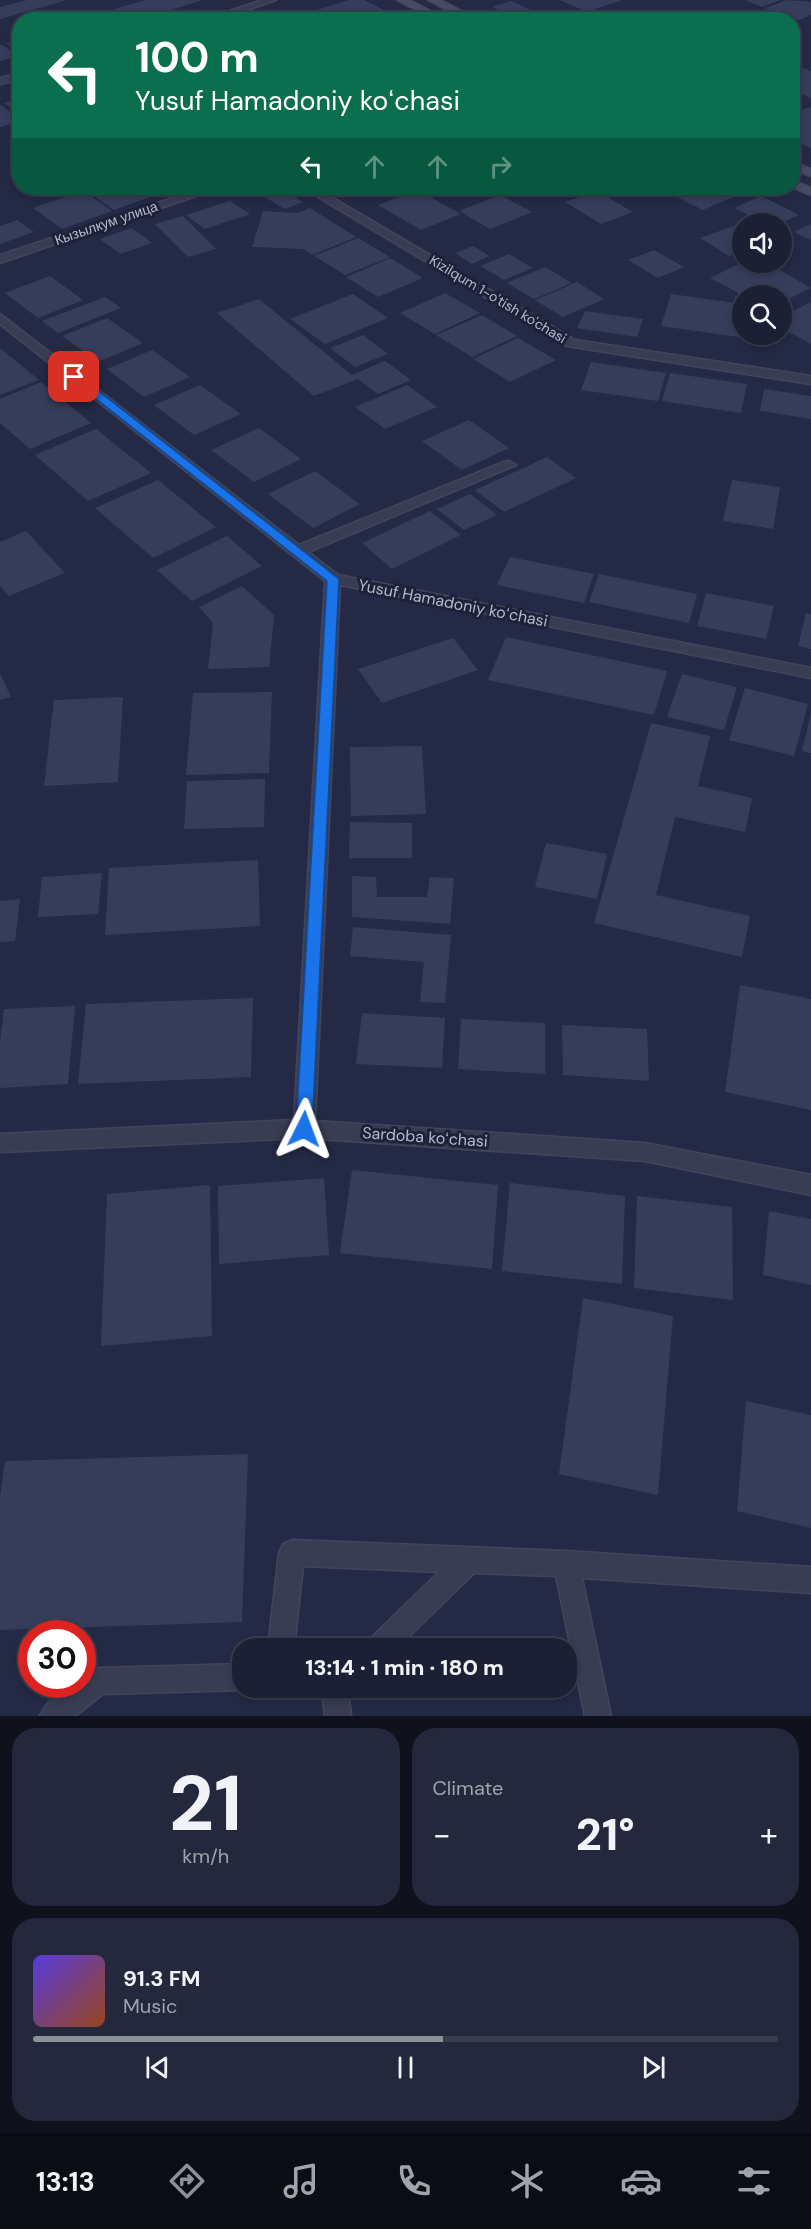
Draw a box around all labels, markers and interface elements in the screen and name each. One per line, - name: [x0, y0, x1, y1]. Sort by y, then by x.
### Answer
- text: 100 m: [135, 30, 259, 85]
- icon: left: [36, 36, 114, 114]
- text: Yusuf Hamadoniy koʻchasi: [135, 83, 460, 118]
- icon: left: [295, 150, 328, 183]
- icon: ahead: [358, 150, 391, 183]
- icon: ahead: [421, 150, 454, 183]
- icon: right: [484, 150, 517, 183]
- street label: Кызылкум улица: [52, 197, 160, 249]
- map controls: [732, 213, 792, 345]
- button: sound: [732, 213, 792, 273]
- street label: Kizilqum 1-o'tish ko'chasi: [426, 251, 570, 347]
- button: search: [732, 285, 792, 345]
- pin: [48, 351, 99, 402]
- icon: arrive: [57, 360, 90, 393]
- street label: Yusuf Hamadoniy koʻchasi: [356, 574, 550, 632]
- position arrow: [272, 1097, 336, 1161]
- street label: Sardoba koʻchasi: [362, 1122, 488, 1152]
- speed limit sign: 30: [18, 1620, 96, 1698]
- text: 13:14 · 1 min · 180 m: [305, 1653, 504, 1682]
- text: 21: [169, 1753, 242, 1854]
- text: Climate: [433, 1775, 503, 1801]
- text: 21°: [576, 1805, 635, 1864]
- text: −: [433, 1813, 451, 1856]
- text: +: [760, 1813, 778, 1856]
- text: km/h: [182, 1843, 229, 1869]
- text: 91.3 FM: [123, 1964, 201, 1993]
- text: Music: [123, 1993, 178, 2019]
- icon: previous: [141, 2051, 174, 2084]
- icon: pause: [389, 2051, 422, 2084]
- icon: next: [637, 2051, 670, 2084]
- icon: directions: [166, 2160, 208, 2202]
- icon: music: [280, 2160, 322, 2202]
- icon: phone: [393, 2160, 435, 2202]
- icon: climate: [506, 2160, 548, 2202]
- icon: car: [620, 2160, 662, 2202]
- icon: filters: [733, 2160, 775, 2202]
- text: 13:13: [36, 2164, 95, 2199]

